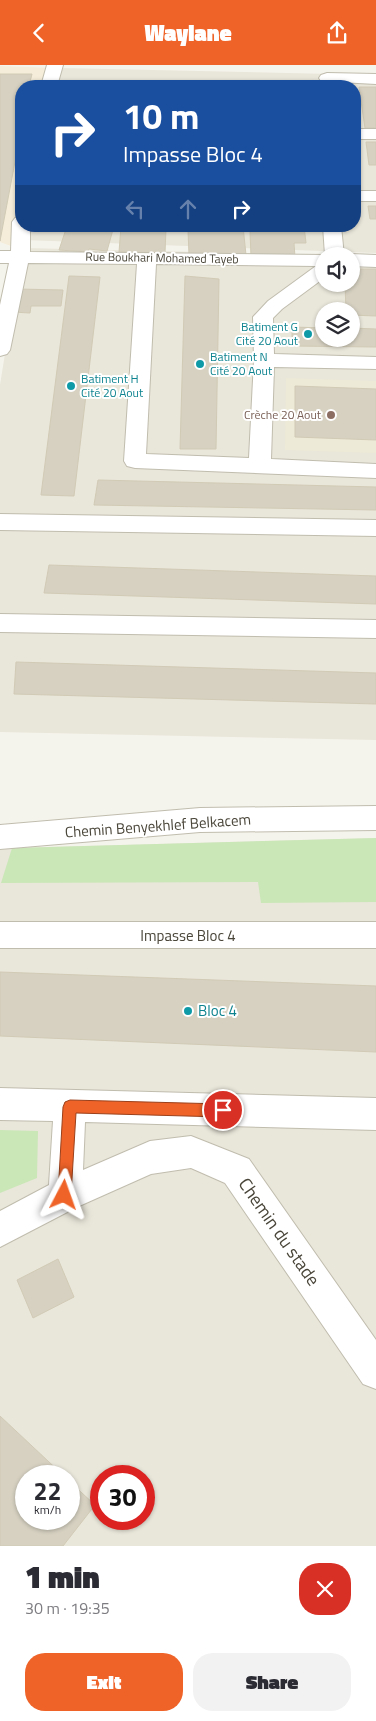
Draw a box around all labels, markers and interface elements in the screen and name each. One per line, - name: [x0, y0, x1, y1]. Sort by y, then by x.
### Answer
- text: Waylane: [144, 16, 232, 50]
- icon: back: [25, 19, 53, 47]
- icon: share: [323, 19, 351, 47]
- text: 10 m: [123, 89, 199, 143]
- icon: right: [40, 100, 105, 165]
- text: Impasse Bloc 4: [123, 137, 263, 171]
- icon: left: [121, 195, 149, 223]
- icon: ahead: [174, 195, 202, 223]
- icon: right: [227, 195, 255, 223]
- street label: Rue Boukhari Mohamed Tayeb: [85, 247, 239, 268]
- map controls: [315, 247, 360, 347]
- button: sound: [315, 247, 360, 292]
- button: layers: [315, 302, 360, 347]
- place label: Batiment G Cité 20 Aout: [236, 317, 299, 350]
- marker: Batiment G Cité 20 Aout: [302, 328, 314, 340]
- place label: Batiment N Cité 20 Aout: [210, 347, 273, 380]
- marker: Batiment N Cité 20 Aout: [194, 358, 206, 370]
- place label: Batiment H Cité 20 Aout: [81, 369, 144, 402]
- marker: Batiment H Cité 20 Aout: [65, 380, 77, 392]
- place label: Crèche 20 Aout: [244, 405, 322, 424]
- marker: Crèche 20 Aout: [325, 409, 337, 421]
- street label: Chemin Benyekhlef Belkacem: [64, 808, 252, 843]
- street label: Impasse Bloc 4: [140, 924, 236, 947]
- place label: Bloc 4: [198, 999, 237, 1022]
- marker: Bloc 4: [182, 1005, 194, 1017]
- pin: [202, 1089, 244, 1131]
- icon: arrive: [209, 1096, 237, 1124]
- position arrow: [37, 1168, 89, 1220]
- street label: Chemin du stade: [232, 1172, 327, 1291]
- speed limit sign: 30: [90, 1465, 155, 1530]
- text: 22: [33, 1472, 62, 1510]
- text: km/h: [34, 1500, 61, 1519]
- text: 1 min: [25, 1554, 100, 1600]
- button: close: [299, 1563, 351, 1615]
- text: 30 m · 19:35: [25, 1596, 110, 1620]
- button: Exit: [25, 1653, 183, 1711]
- button: Share: [193, 1653, 351, 1711]

